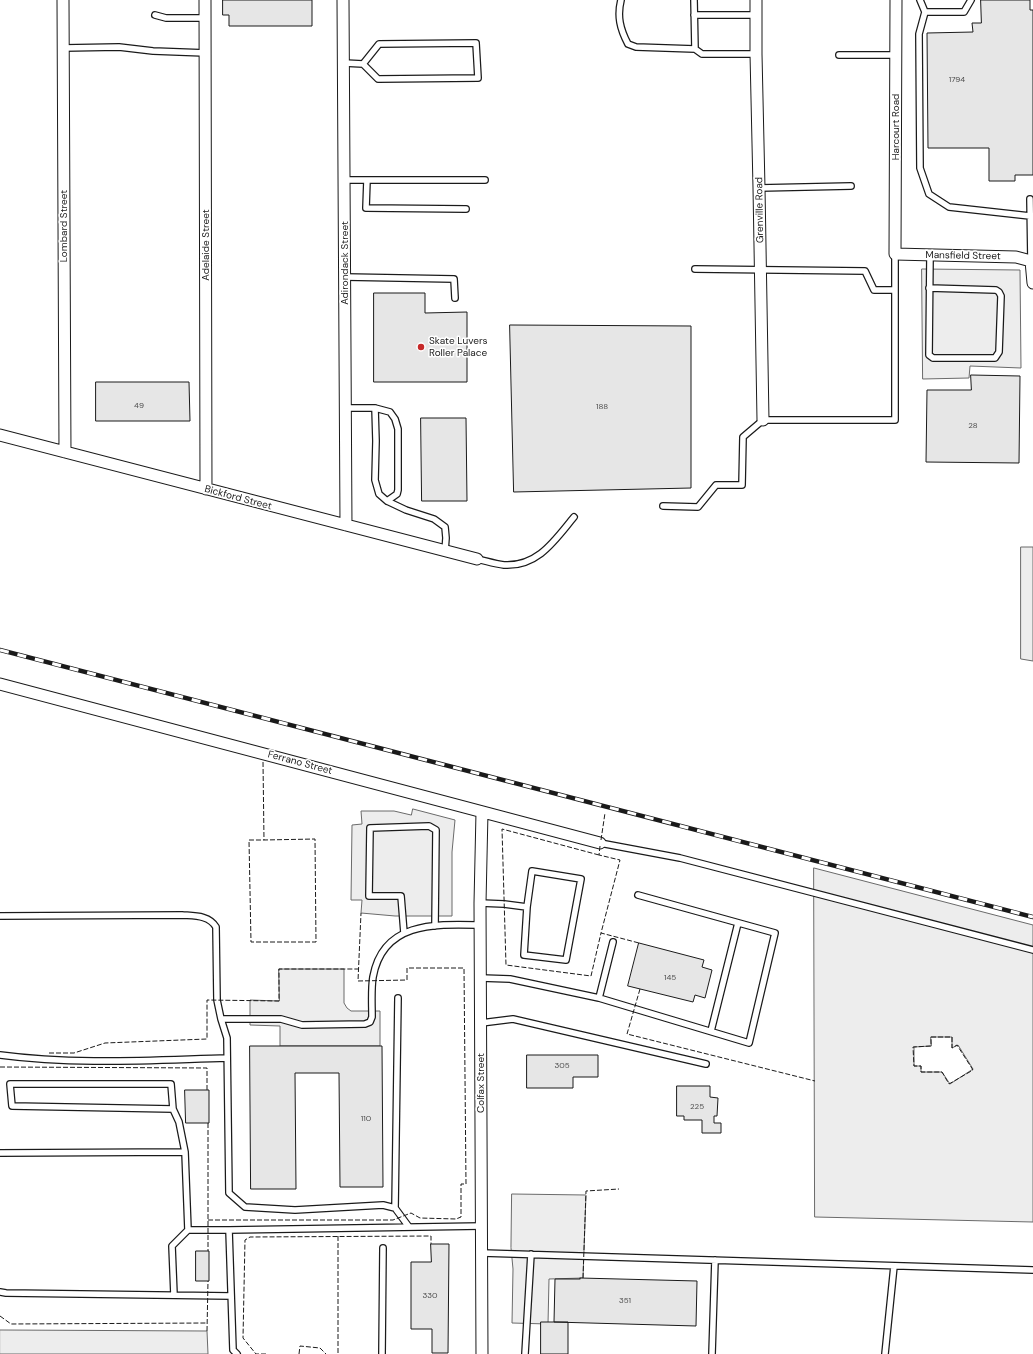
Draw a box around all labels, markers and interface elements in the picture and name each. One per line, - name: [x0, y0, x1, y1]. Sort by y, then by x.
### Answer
- house number: 1794: [949, 75, 965, 85]
- street label: Harcourt Road: [890, 94, 902, 160]
- street label: Grenville Road: [753, 177, 767, 243]
- street label: Lombard Street: [58, 190, 70, 262]
- street label: Adelaide Street: [200, 209, 212, 281]
- street label: Adirondack Street: [339, 221, 351, 305]
- street label: Mansfield Street: [925, 249, 1001, 263]
- place label: Skate Luvers Roller Palace: [429, 335, 488, 358]
- marker: Skate Luvers Roller Palace: [416, 342, 426, 352]
- house number: 49: [134, 401, 144, 411]
- house number: 188: [596, 402, 608, 412]
- house number: 28: [968, 421, 978, 431]
- street label: Bickford Street: [203, 483, 273, 513]
- street label: Ferrano Street: [266, 749, 334, 777]
- house number: 145: [664, 973, 676, 983]
- street label: Colfax Street: [475, 1053, 487, 1113]
- house number: 305: [554, 1061, 570, 1071]
- house number: 225: [690, 1102, 704, 1112]
- house number: 110: [361, 1114, 371, 1124]
- house number: 330: [423, 1291, 437, 1301]
- house number: 351: [619, 1296, 631, 1306]

